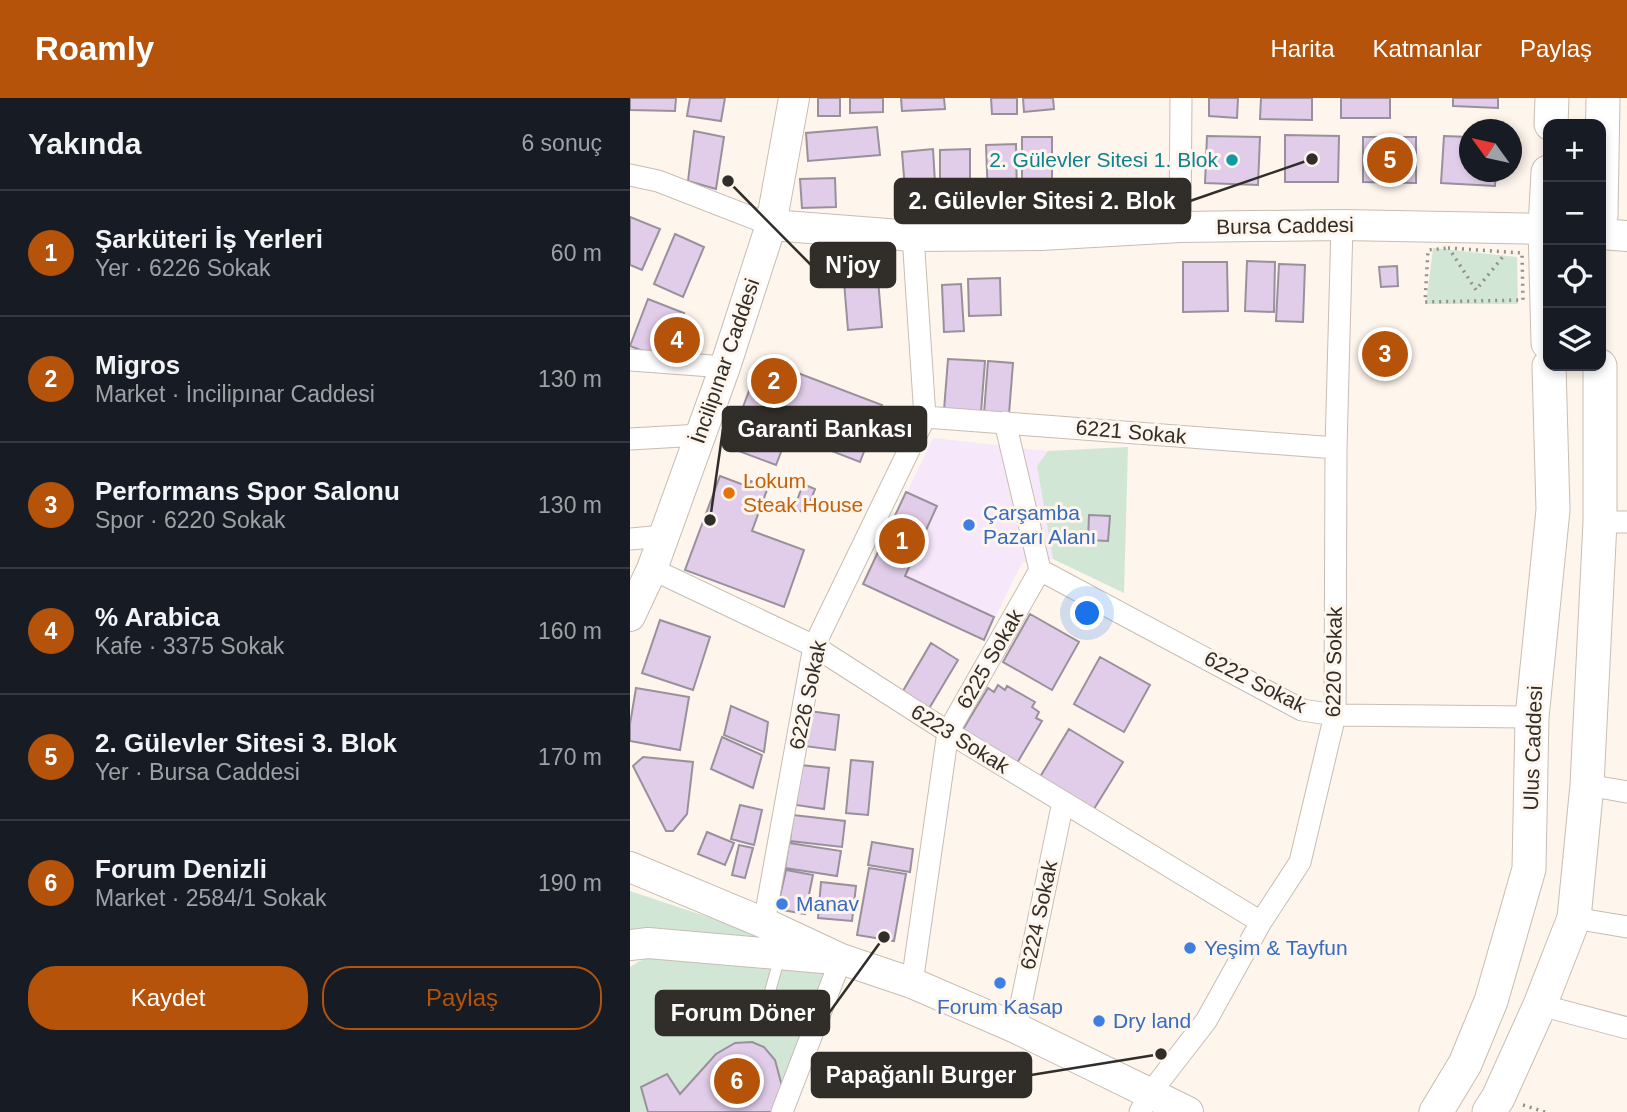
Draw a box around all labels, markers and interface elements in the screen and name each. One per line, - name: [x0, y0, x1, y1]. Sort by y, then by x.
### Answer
- text: Roamly: [35, 30, 154, 67]
- text: Harita: [1271, 35, 1335, 62]
- text: Katmanlar: [1373, 35, 1482, 62]
- text: Paylaş: [1520, 35, 1592, 62]
- north arrow: [1459, 119, 1522, 182]
- map controls: [1543, 119, 1606, 371]
- button: +: [1543, 119, 1606, 182]
- text: Yakında: [28, 127, 141, 160]
- text: 6 sonuç: [521, 130, 602, 156]
- pin: 5: [1367, 134, 1413, 186]
- place label: 2. Gülevler Sitesi 1. Blok: [989, 148, 1218, 171]
- marker: 2. Gülevler Sitesi 1. Blok: [1224, 152, 1240, 168]
- callout: 2. Gülevler Sitesi 2. Blok: [895, 179, 1190, 223]
- button: −: [1543, 182, 1606, 245]
- text: 2. Gülevler Sitesi 2. Blok: [908, 188, 1176, 214]
- street label: Bursa Caddesi: [1216, 213, 1354, 238]
- text: Şarküteri İş Yerleri: [95, 224, 323, 254]
- text: 1: [45, 240, 57, 266]
- text: 60 m: [551, 240, 602, 266]
- callout: N'joy: [811, 243, 895, 287]
- button: locate: [1543, 245, 1606, 308]
- text: N'joy: [825, 252, 881, 278]
- text: Yer · 6226 Sokak: [95, 255, 271, 281]
- street label: İncilipınar Caddesi: [686, 275, 764, 446]
- button: layers: [1543, 308, 1606, 371]
- pin: 4: [654, 314, 700, 366]
- pin: 3: [1362, 328, 1408, 380]
- text: Migros: [95, 350, 180, 380]
- pin: 2: [751, 355, 797, 407]
- text: 2: [45, 366, 57, 392]
- text: 130 m: [538, 366, 602, 392]
- text: Market · İncilipınar Caddesi: [95, 381, 375, 407]
- callout: Garanti Bankası: [723, 407, 926, 451]
- street label: 6221 Sokak: [1075, 415, 1188, 448]
- text: Garanti Bankası: [737, 416, 913, 442]
- place label: Lokum Steak House: [743, 469, 863, 516]
- text: Performans Spor Salonu: [95, 476, 400, 506]
- marker: Lokum Steak House: [721, 485, 737, 501]
- text: 3: [45, 492, 57, 518]
- text: 130 m: [538, 492, 602, 518]
- place label: Çarşamba Pazarı Alanı: [983, 501, 1096, 548]
- text: Spor · 6220 Sokak: [95, 507, 286, 533]
- pin: 1: [879, 515, 925, 567]
- marker: Çarşamba Pazarı Alanı: [961, 517, 977, 533]
- your location: [1070, 596, 1104, 630]
- text: % Arabica: [95, 602, 220, 632]
- street label: 6225 Sokak: [952, 605, 1028, 713]
- street label: 6220 Sokak: [1321, 606, 1346, 718]
- text: 4: [45, 618, 57, 644]
- text: 160 m: [538, 618, 602, 644]
- text: Kafe · 3375 Sokak: [95, 633, 284, 659]
- street label: 6226 Sokak: [785, 638, 830, 752]
- street label: 6222 Sokak: [1201, 646, 1310, 717]
- street label: Ulus Caddesi: [1519, 685, 1546, 811]
- street label: 6223 Sokak: [907, 699, 1014, 778]
- text: 2. Gülevler Sitesi 3. Blok: [95, 728, 397, 758]
- text: 5: [45, 744, 57, 770]
- text: 170 m: [538, 744, 602, 770]
- text: Yer · Bursa Caddesi: [95, 759, 300, 785]
- text: Forum Denizli: [95, 854, 267, 884]
- street label: 6224 Sokak: [1016, 858, 1061, 972]
- text: 6: [45, 870, 57, 896]
- text: 190 m: [538, 870, 602, 896]
- text: Market · 2584/1 Sokak: [95, 885, 326, 911]
- place label: Manav: [796, 892, 860, 915]
- marker: Manav: [774, 896, 790, 912]
- place label: Yeşim & Tayfun: [1204, 936, 1348, 959]
- marker: Yeşim & Tayfun: [1182, 940, 1198, 956]
- button: Kaydet: [28, 966, 308, 1030]
- button: Paylaş: [322, 966, 602, 1030]
- marker: Forum Kasap: [992, 975, 1008, 991]
- callout: Forum Döner: [656, 991, 829, 1035]
- place label: Forum Kasap: [937, 995, 1063, 1018]
- text: Forum Döner: [671, 1000, 815, 1026]
- place label: Dry land: [1113, 1009, 1191, 1032]
- marker: Dry land: [1091, 1013, 1107, 1029]
- callout: Papağanlı Burger: [812, 1053, 1031, 1097]
- pin: 6: [714, 1055, 760, 1107]
- text: Papağanlı Burger: [826, 1062, 1016, 1088]

